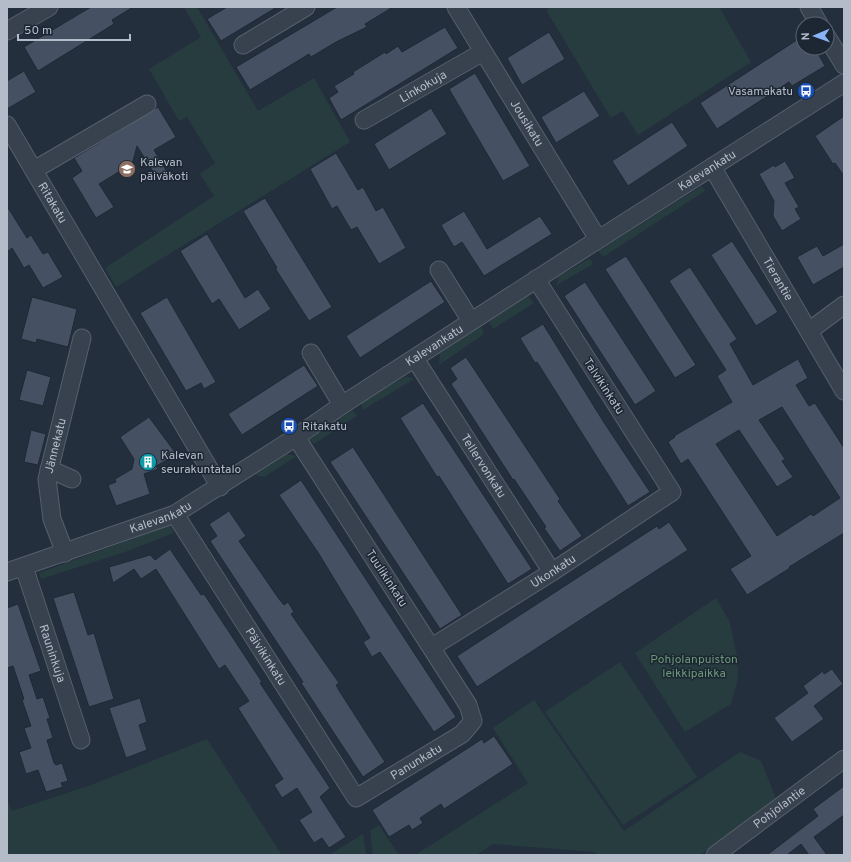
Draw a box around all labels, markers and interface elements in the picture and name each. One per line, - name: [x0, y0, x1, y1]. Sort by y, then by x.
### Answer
- scale bar: [18, 16, 130, 42]
- north arrow: [795, 16, 835, 56]
- text: 50 m: [24, 23, 52, 39]
- text: N: [799, 32, 813, 41]
- street label: Linkokuja: [397, 67, 450, 107]
- bus stop icon: Vasamakatu: [796, 81, 816, 101]
- place label: Vasamakatu: [728, 84, 793, 100]
- street label: Jousikatu: [506, 97, 547, 150]
- street label: Kalevankatu: [675, 147, 739, 196]
- place label: Kalevan päiväkoti: [140, 155, 188, 185]
- school or university icon: Kalevan päiväkoti: [117, 159, 137, 179]
- street label: Ritakatu: [33, 180, 70, 227]
- street label: Tierantie: [758, 255, 796, 304]
- street label: Kalevankatu: [403, 322, 467, 371]
- street label: Talvikinkatu: [579, 355, 627, 418]
- bus stop icon: Ritakatu: [279, 416, 299, 436]
- street label: Jännekatu: [42, 417, 71, 475]
- place label: Ritakatu: [302, 419, 347, 435]
- street label: Tellervonkatu: [456, 431, 509, 501]
- place label: Kalevan seurakuntatalo: [161, 448, 242, 478]
- building icon: Kalevan seurakuntatalo: [138, 452, 158, 472]
- street label: Kalevankatu: [128, 498, 195, 538]
- street label: Tuulikinkatu: [362, 547, 411, 610]
- street label: Ukonkatu: [528, 551, 579, 592]
- street label: Rauninkuja: [34, 623, 69, 685]
- street label: Päivikinkatu: [241, 625, 289, 689]
- park label: Pohjolanpuiston leikkipaikka: [650, 652, 738, 682]
- street label: Panunkatu: [388, 741, 445, 784]
- street label: Pohjolantie: [750, 783, 809, 833]

